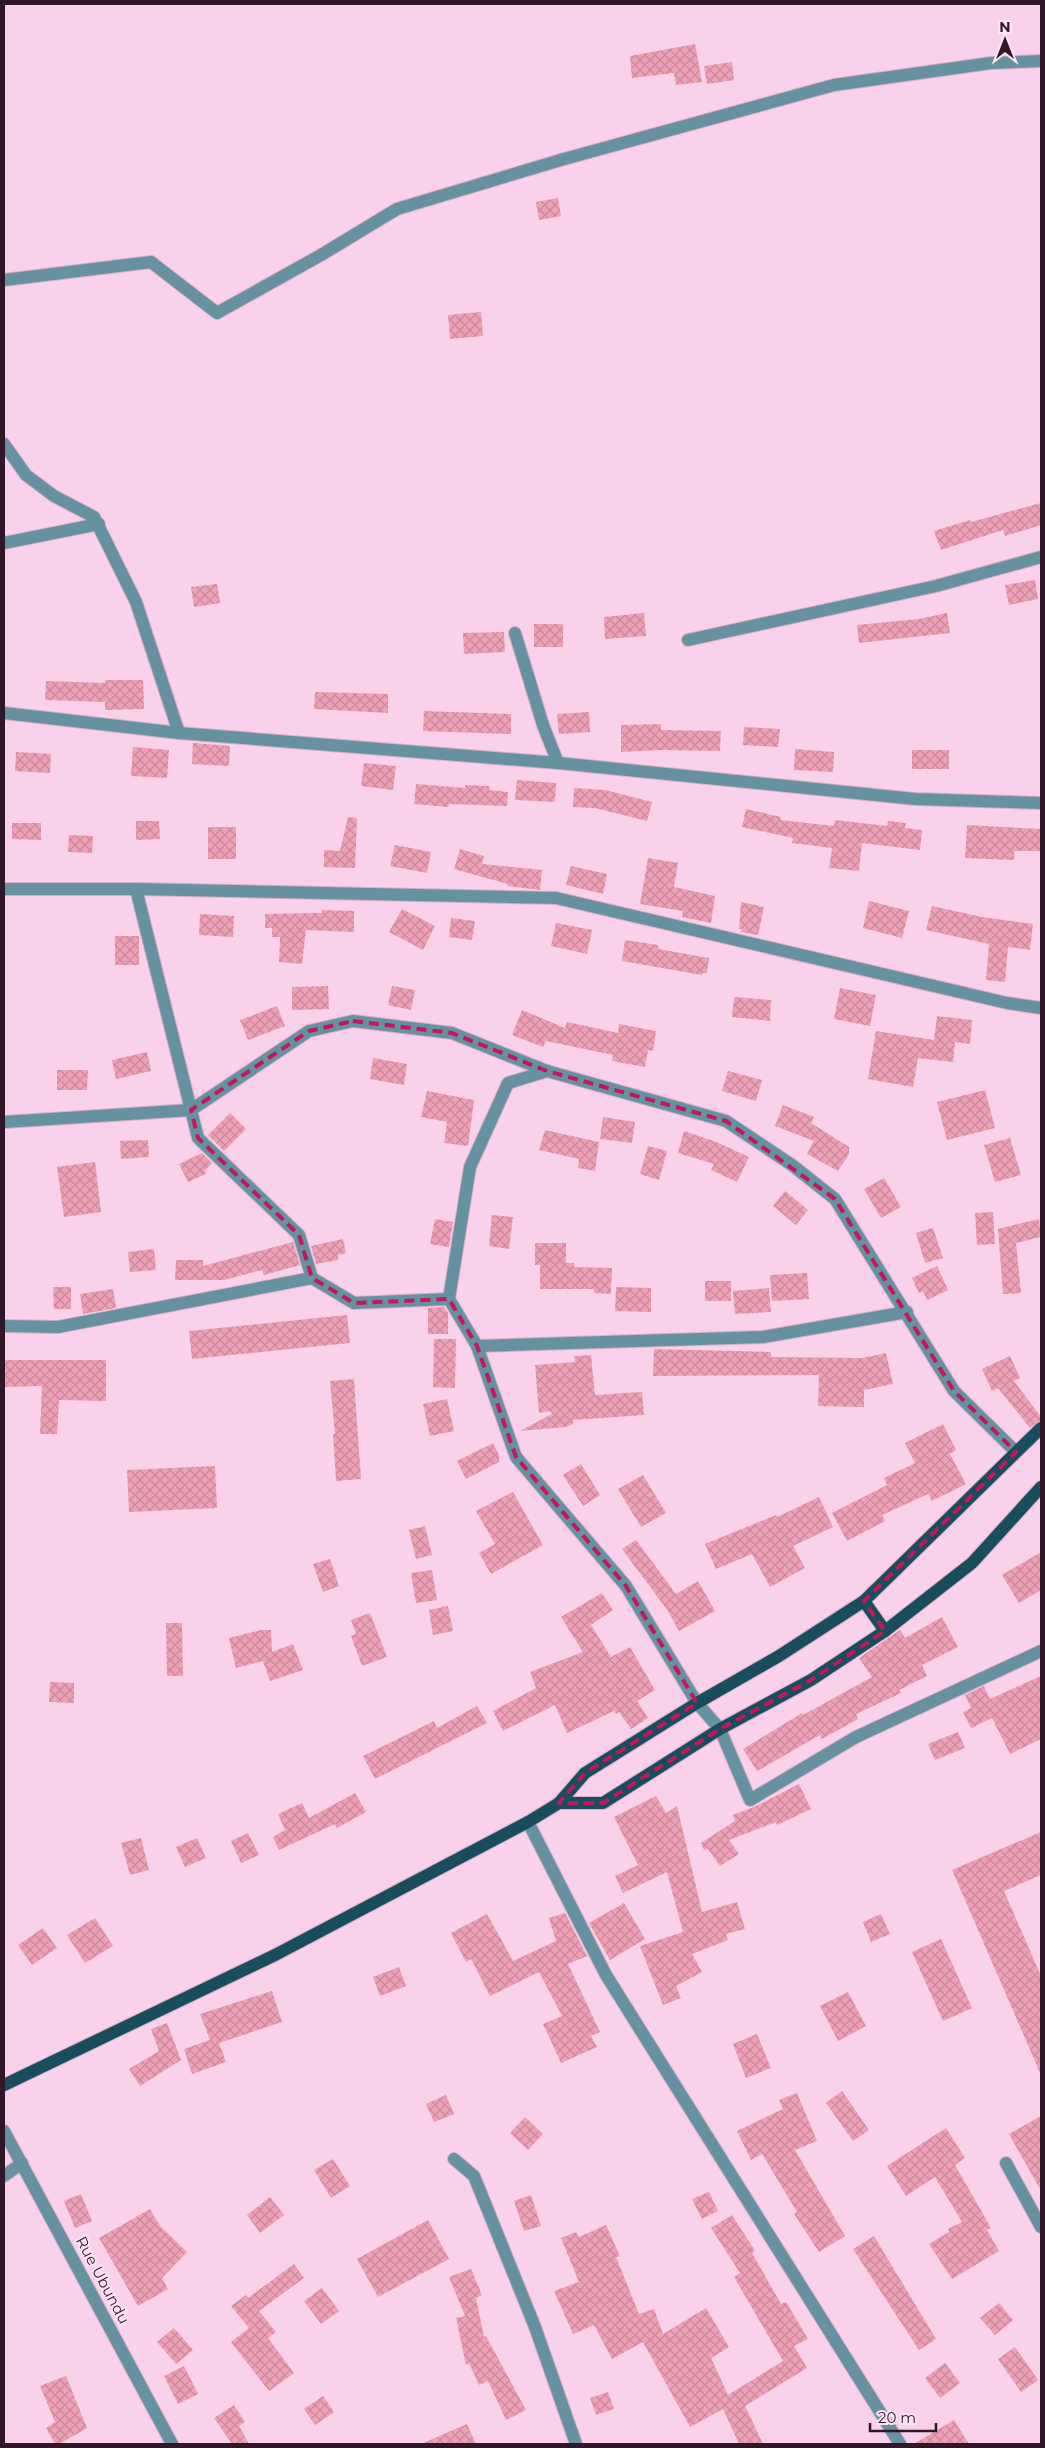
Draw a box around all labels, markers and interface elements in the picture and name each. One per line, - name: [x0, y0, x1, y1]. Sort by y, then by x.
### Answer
- north arrow: [980, 15, 1030, 65]
- text: N: [999, 18, 1011, 36]
- street label: Rue Ubundu: [72, 2233, 134, 2327]
- scale bar: [870, 2400, 936, 2432]
- text: 20 m: [878, 2408, 916, 2427]

